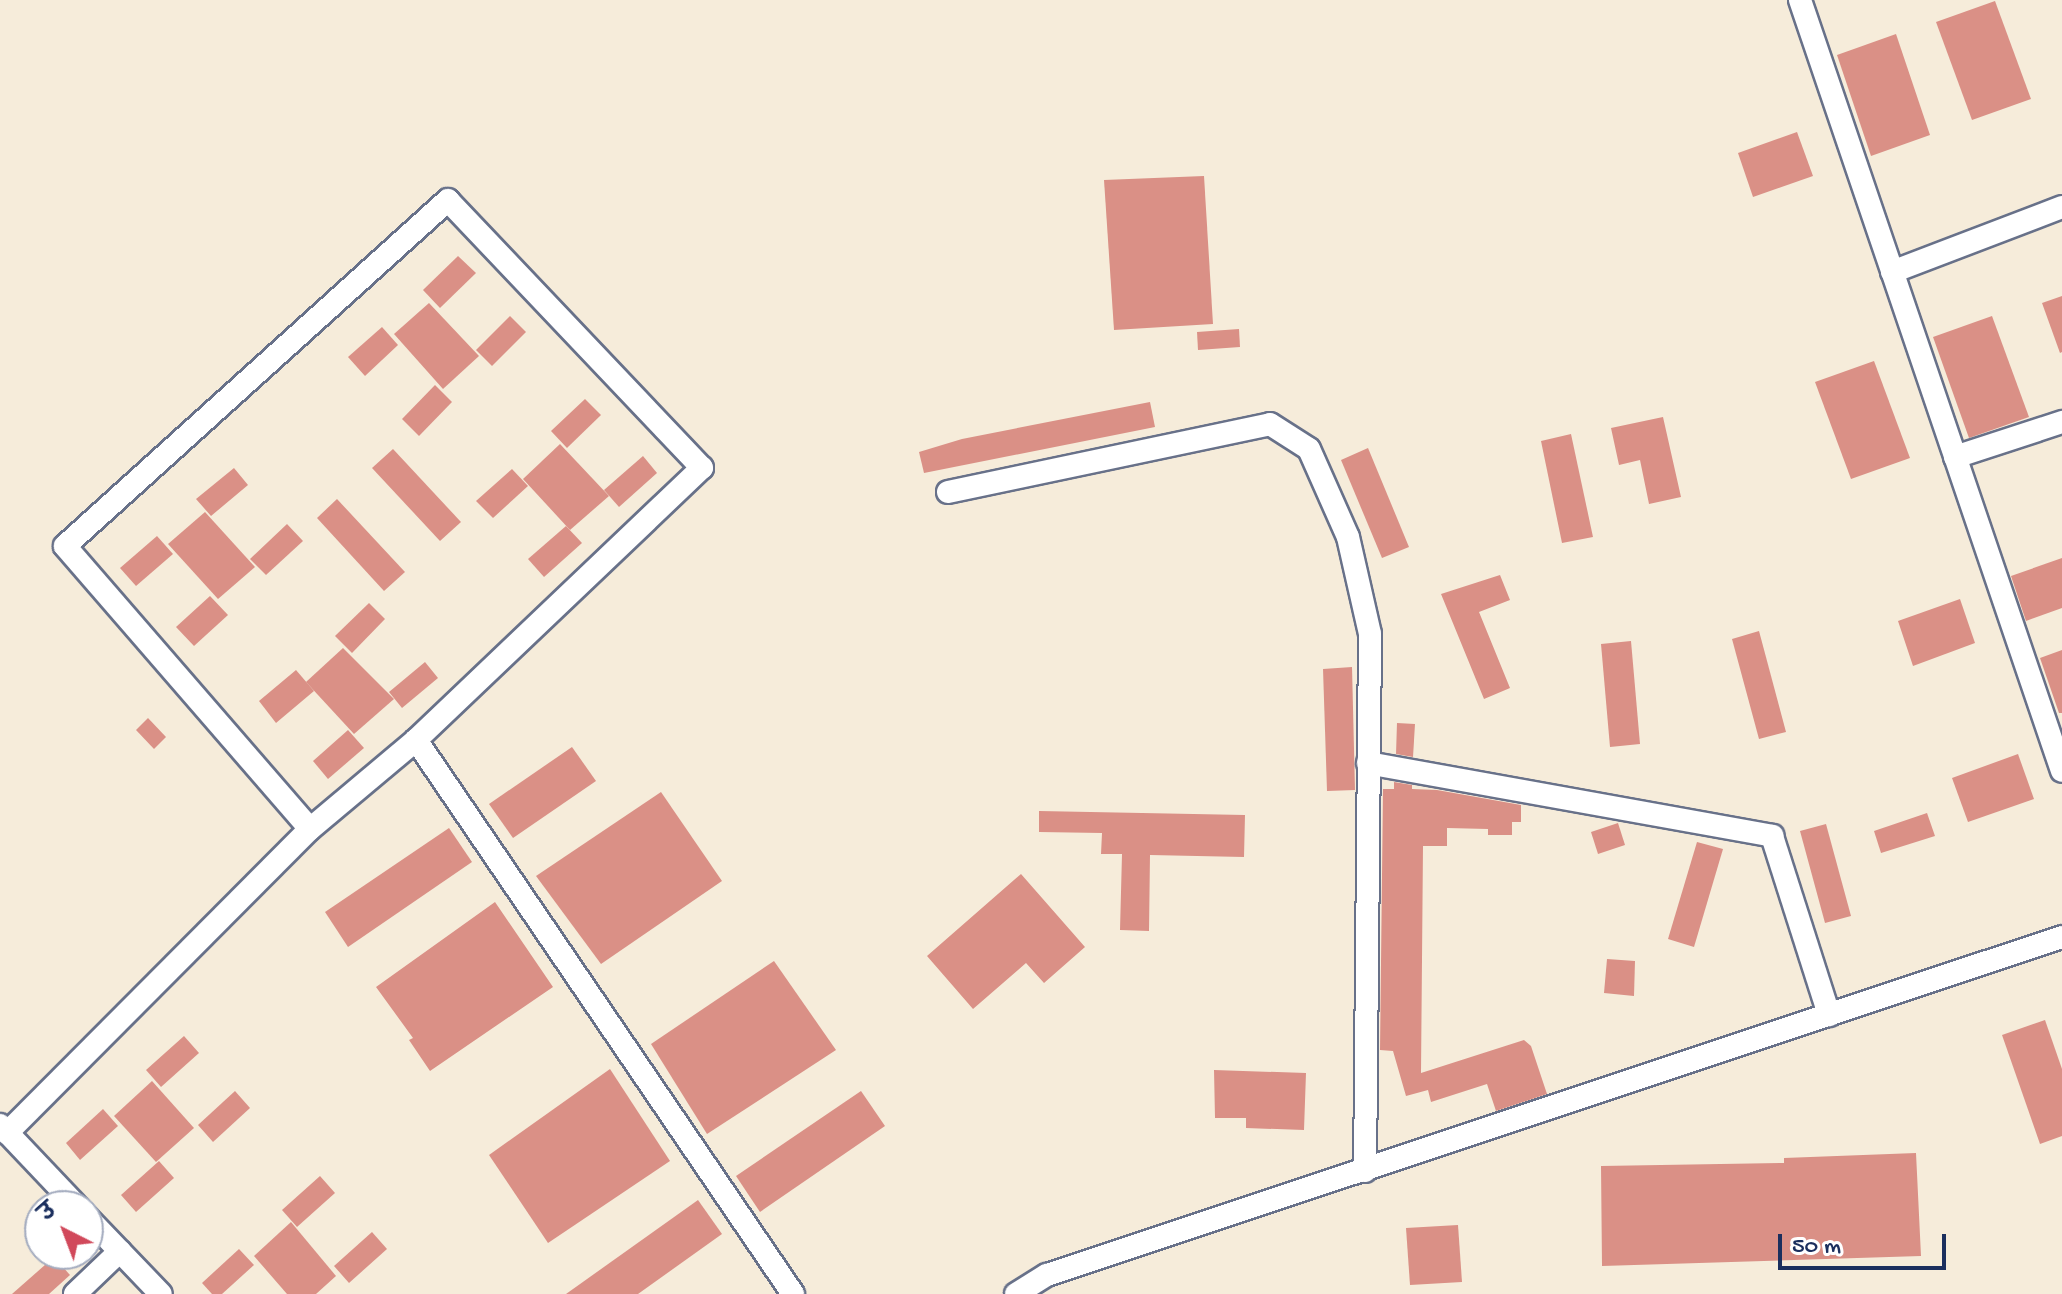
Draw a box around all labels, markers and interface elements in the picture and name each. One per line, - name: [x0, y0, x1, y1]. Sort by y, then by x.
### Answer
- north arrow: [24, 1190, 104, 1270]
- text: उ: [35, 1199, 63, 1228]
- scale bar: [1782, 1218, 1950, 1268]
- text: 50 m: [1792, 1233, 1841, 1262]

